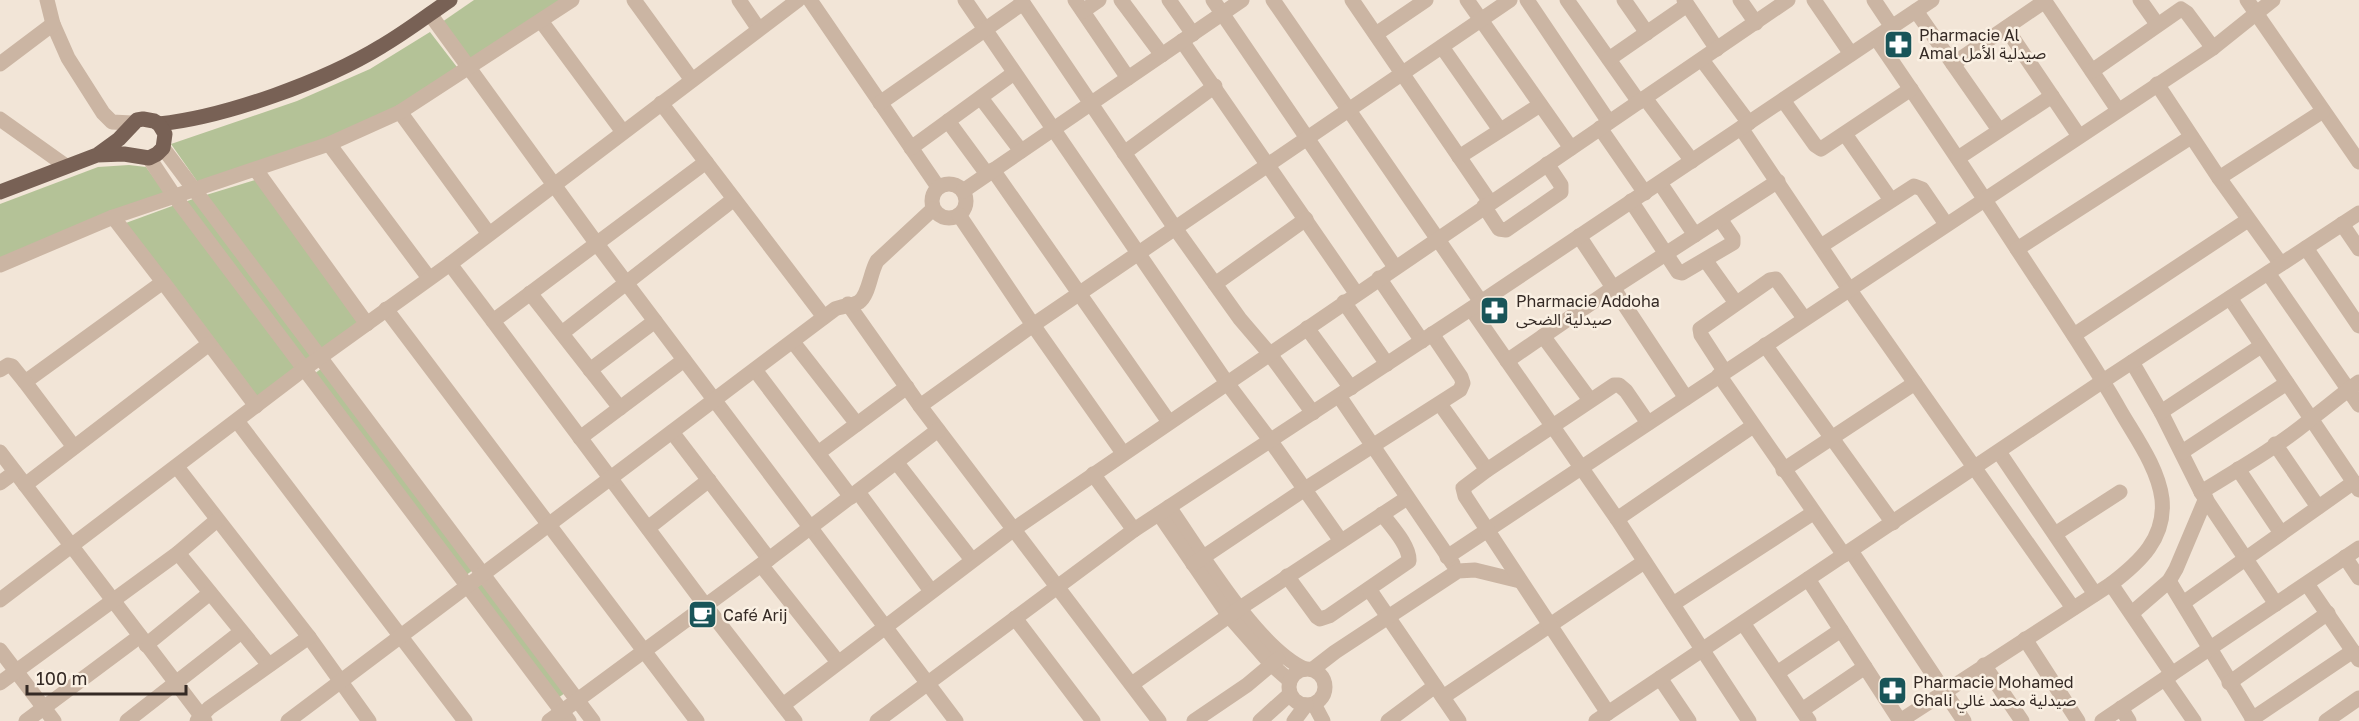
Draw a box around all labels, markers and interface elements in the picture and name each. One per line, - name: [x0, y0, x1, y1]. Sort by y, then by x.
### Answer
- place label: Pharmacie Al Amal صيدلية الأمل: [1919, 25, 2046, 63]
- pharmacy icon: Pharmacie Al Amal صيدلية الأمل: [1882, 28, 1914, 60]
- place label: Pharmacie Addoha صيدلية الضحى: [1516, 291, 1660, 329]
- pharmacy icon: Pharmacie Addoha صيدلية الضحى: [1479, 294, 1511, 326]
- cafe icon: Café Arij: [686, 599, 718, 631]
- place label: Café Arij: [723, 605, 787, 625]
- scale bar: [27, 658, 186, 696]
- text: 100 m: [36, 667, 87, 689]
- place label: Pharmacie Mohamed Ghali صيدلية محمد غالي: [1913, 672, 2076, 713]
- pharmacy icon: Pharmacie Mohamed Ghali صيدلية محمد غالي: [1876, 675, 1908, 707]

